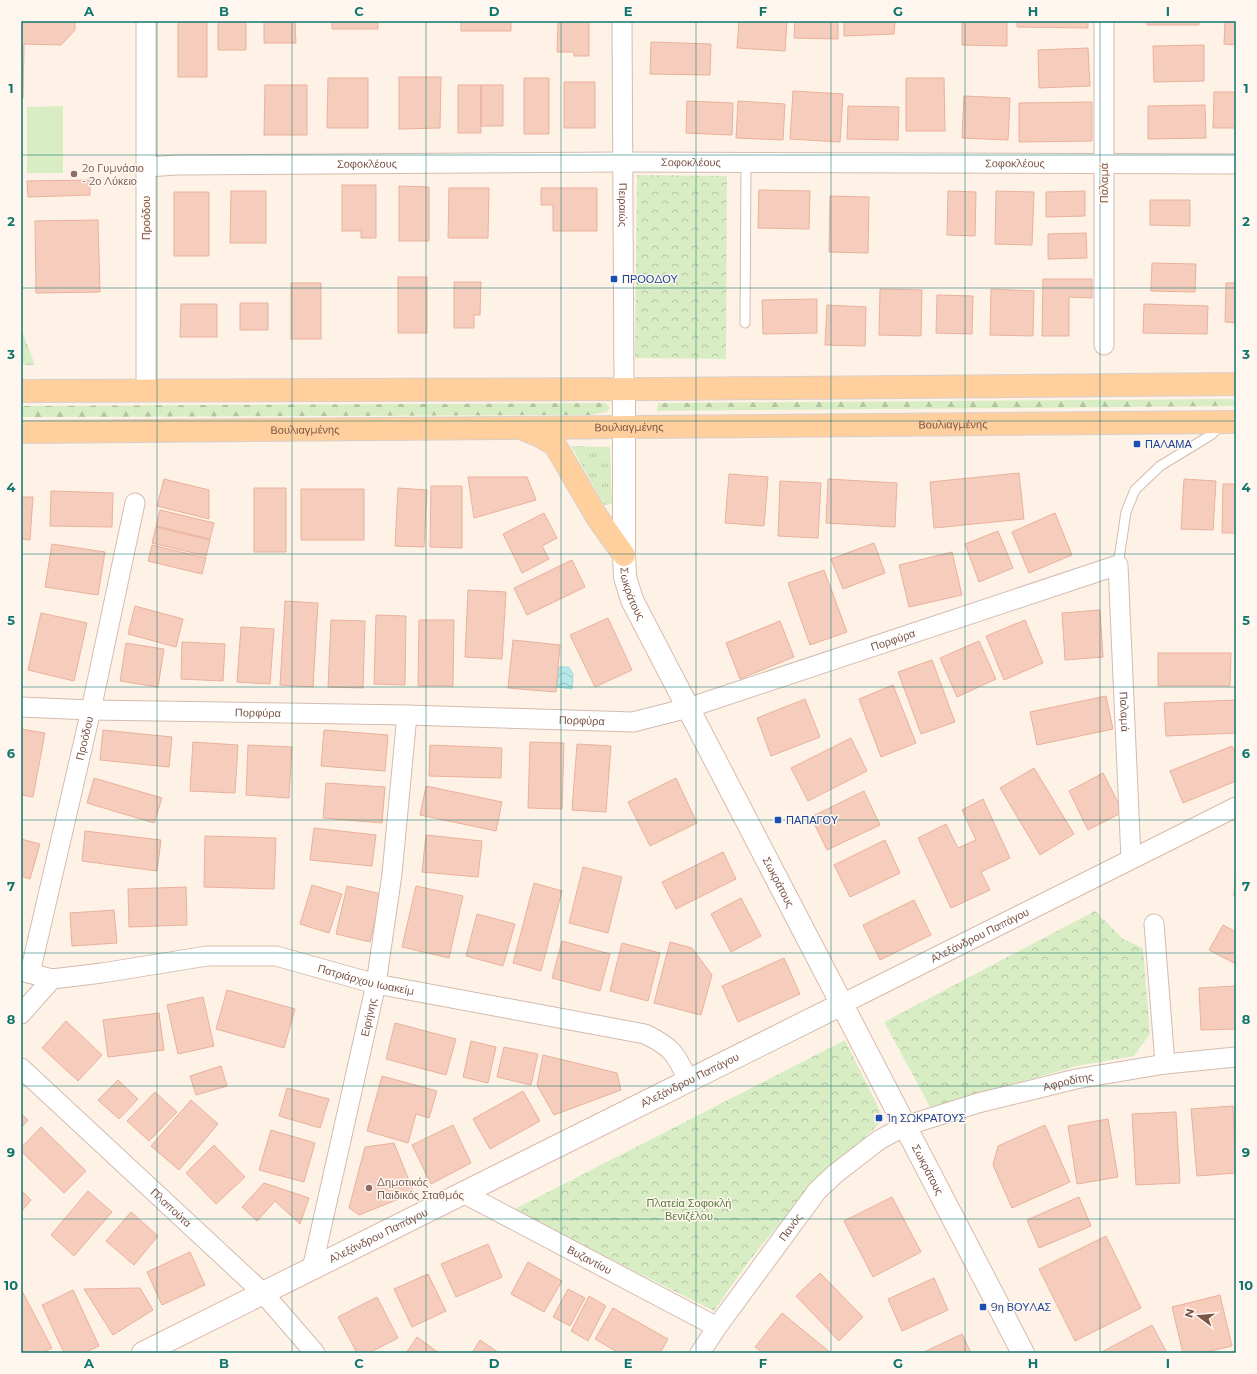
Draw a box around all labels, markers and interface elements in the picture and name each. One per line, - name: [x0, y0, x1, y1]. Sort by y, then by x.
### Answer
- text: A: [83, 3, 95, 19]
- text: B: [219, 3, 229, 19]
- text: C: [354, 3, 364, 19]
- text: D: [489, 3, 500, 19]
- text: E: [624, 3, 633, 19]
- text: F: [759, 3, 767, 19]
- text: G: [893, 3, 903, 19]
- text: H: [1028, 3, 1038, 19]
- text: I: [1166, 3, 1170, 19]
- text: 1: [8, 80, 14, 96]
- text: 1: [1243, 80, 1249, 96]
- street label: Σοφοκλέους: [661, 155, 721, 169]
- street label: Σοφοκλέους: [985, 156, 1045, 170]
- street label: Σοφοκλέους: [337, 157, 397, 171]
- place label: 2ο Γυμνάσιο - 2ο Λύκειο: [82, 161, 144, 188]
- street label: Παλαμά: [1097, 162, 1111, 203]
- marker: 2ο Γυμνάσιο - 2ο Λύκειο: [69, 169, 79, 179]
- street label: Πειραιώς: [616, 183, 630, 227]
- street label: Προόδου: [139, 196, 153, 240]
- text: 2: [7, 213, 15, 229]
- text: 2: [1242, 213, 1250, 229]
- place label: ΠΡΟΟΔΟΥ: [622, 272, 678, 286]
- marker: ΠΡΟΟΔΟΥ: [609, 274, 619, 284]
- text: 3: [6, 346, 15, 362]
- text: 3: [1241, 346, 1250, 362]
- street label: Βουλιαγμένης: [918, 417, 988, 432]
- street label: Βουλιαγμένης: [594, 420, 664, 434]
- street label: Βουλιαγμένης: [270, 422, 340, 437]
- place label: ΠΑΛΑΜΑ: [1145, 437, 1192, 451]
- marker: ΠΑΛΑΜΑ: [1132, 439, 1142, 449]
- text: 4: [7, 479, 16, 495]
- text: 4: [1242, 479, 1251, 495]
- street label: Σωκράτους: [617, 567, 648, 622]
- text: 5: [7, 612, 15, 628]
- text: 5: [1242, 612, 1250, 628]
- street label: Πορφύρα: [869, 626, 918, 654]
- street label: Παλαμά: [1117, 691, 1132, 733]
- street label: Πορφύρα: [235, 705, 282, 720]
- street label: Πορφύρα: [559, 713, 606, 728]
- street label: Προόδου: [73, 715, 96, 762]
- text: 6: [7, 745, 16, 761]
- text: 6: [1242, 745, 1251, 761]
- place label: ΠΑΠΑΓΟΥ: [786, 813, 839, 827]
- marker: ΠΑΠΑΓΟΥ: [773, 815, 783, 825]
- street label: Σωκράτους: [760, 854, 797, 910]
- text: 7: [7, 878, 15, 894]
- text: 7: [1242, 878, 1250, 894]
- street label: Αλεξάνδρου Παπάγου: [928, 905, 1031, 966]
- street label: Πατριάρχου Ιωακείμ: [316, 961, 416, 998]
- street label: Ειρήνης: [357, 997, 380, 1038]
- text: 8: [7, 1011, 16, 1027]
- text: 8: [1242, 1011, 1251, 1027]
- street label: Αλεξάνδρου Παπάγου: [638, 1050, 741, 1111]
- street label: Αφροδίτης: [1041, 1069, 1094, 1094]
- place label: 1η ΣΩΚΡΑΤΟΥΣ: [887, 1111, 965, 1125]
- marker: 1η ΣΩΚΡΑΤΟΥΣ: [874, 1113, 884, 1123]
- street label: Σωκράτους: [909, 1142, 947, 1197]
- text: 9: [7, 1144, 15, 1160]
- text: 9: [1242, 1144, 1250, 1160]
- place label: Δημοτικός Παιδικός Σταθμός: [377, 1175, 464, 1202]
- marker: Δημοτικός Παιδικός Σταθμός: [364, 1183, 374, 1193]
- street label: Πλαπούτα: [148, 1185, 195, 1230]
- park label: Πλατεία Σοφοκλή Βενιζέλου: [647, 1196, 731, 1223]
- street label: Αλεξάνδρου Παπάγου: [327, 1205, 430, 1266]
- street label: Πανός: [776, 1210, 805, 1244]
- street label: Βυζαντίου: [565, 1242, 614, 1277]
- text: 10: [4, 1277, 18, 1293]
- text: 10: [1239, 1277, 1253, 1293]
- north arrow: [1179, 1296, 1219, 1336]
- place label: 9η ΒΟΥΛΑΣ: [991, 1300, 1052, 1314]
- marker: 9η ΒΟΥΛΑΣ: [978, 1302, 988, 1312]
- text: N: [1181, 1307, 1197, 1319]
- text: A: [83, 1355, 95, 1371]
- text: B: [219, 1355, 229, 1371]
- text: C: [354, 1355, 364, 1371]
- text: D: [489, 1355, 500, 1371]
- text: E: [624, 1355, 633, 1371]
- text: F: [759, 1355, 767, 1371]
- text: G: [893, 1355, 903, 1371]
- text: H: [1028, 1355, 1038, 1371]
- text: I: [1166, 1355, 1170, 1371]

